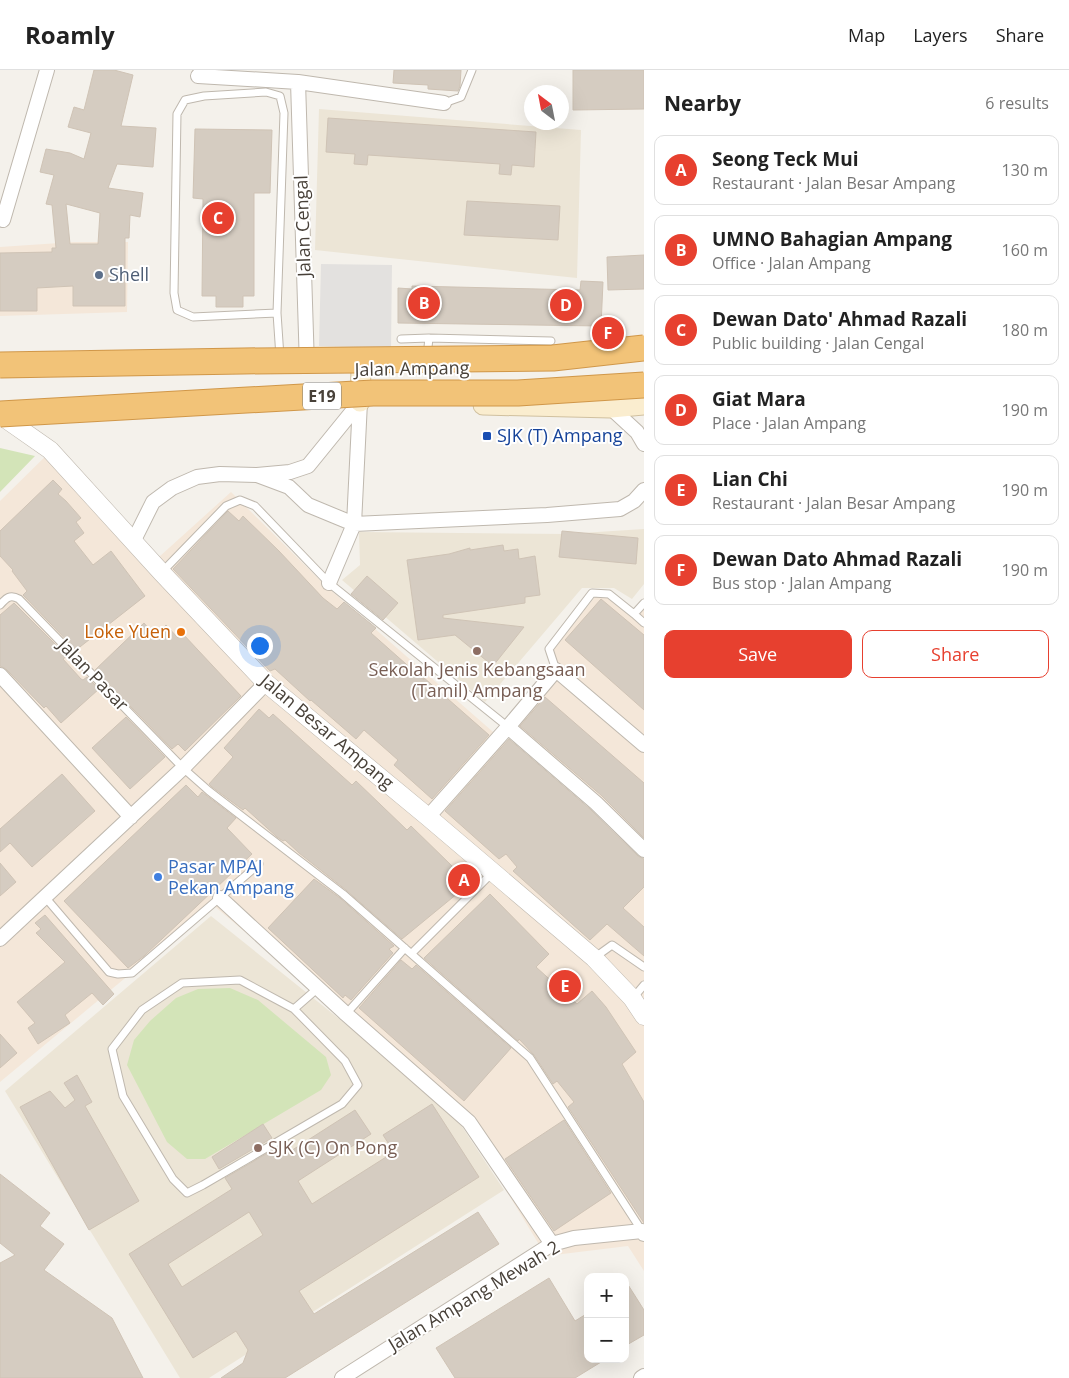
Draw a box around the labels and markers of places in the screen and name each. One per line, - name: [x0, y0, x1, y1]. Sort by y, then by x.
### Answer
- pin: C: [202, 199, 234, 237]
- place label: Shell: [109, 262, 149, 286]
- marker: Shell: [93, 269, 105, 281]
- pin: B: [408, 284, 440, 322]
- pin: D: [550, 286, 582, 324]
- pin: F: [592, 314, 624, 352]
- place label: SJK (T) Ampang: [497, 423, 623, 447]
- marker: SJK (T) Ampang: [481, 430, 493, 442]
- place label: Loke Yuen: [84, 619, 171, 643]
- marker: Loke Yuen: [175, 626, 187, 638]
- marker: Sekolah Jenis Kebangsaan (Tamil) Ampang: [471, 645, 483, 657]
- place label: Sekolah Jenis Kebangsaan (Tamil) Ampang: [369, 657, 585, 702]
- place label: Pasar MPAJ Pekan Ampang: [168, 854, 294, 899]
- pin: A: [448, 861, 480, 899]
- marker: Pasar MPAJ Pekan Ampang: [152, 871, 164, 883]
- pin: E: [549, 967, 581, 1005]
- place label: SJK (C) On Pong: [268, 1135, 397, 1159]
- marker: SJK (C) On Pong: [252, 1142, 264, 1154]

